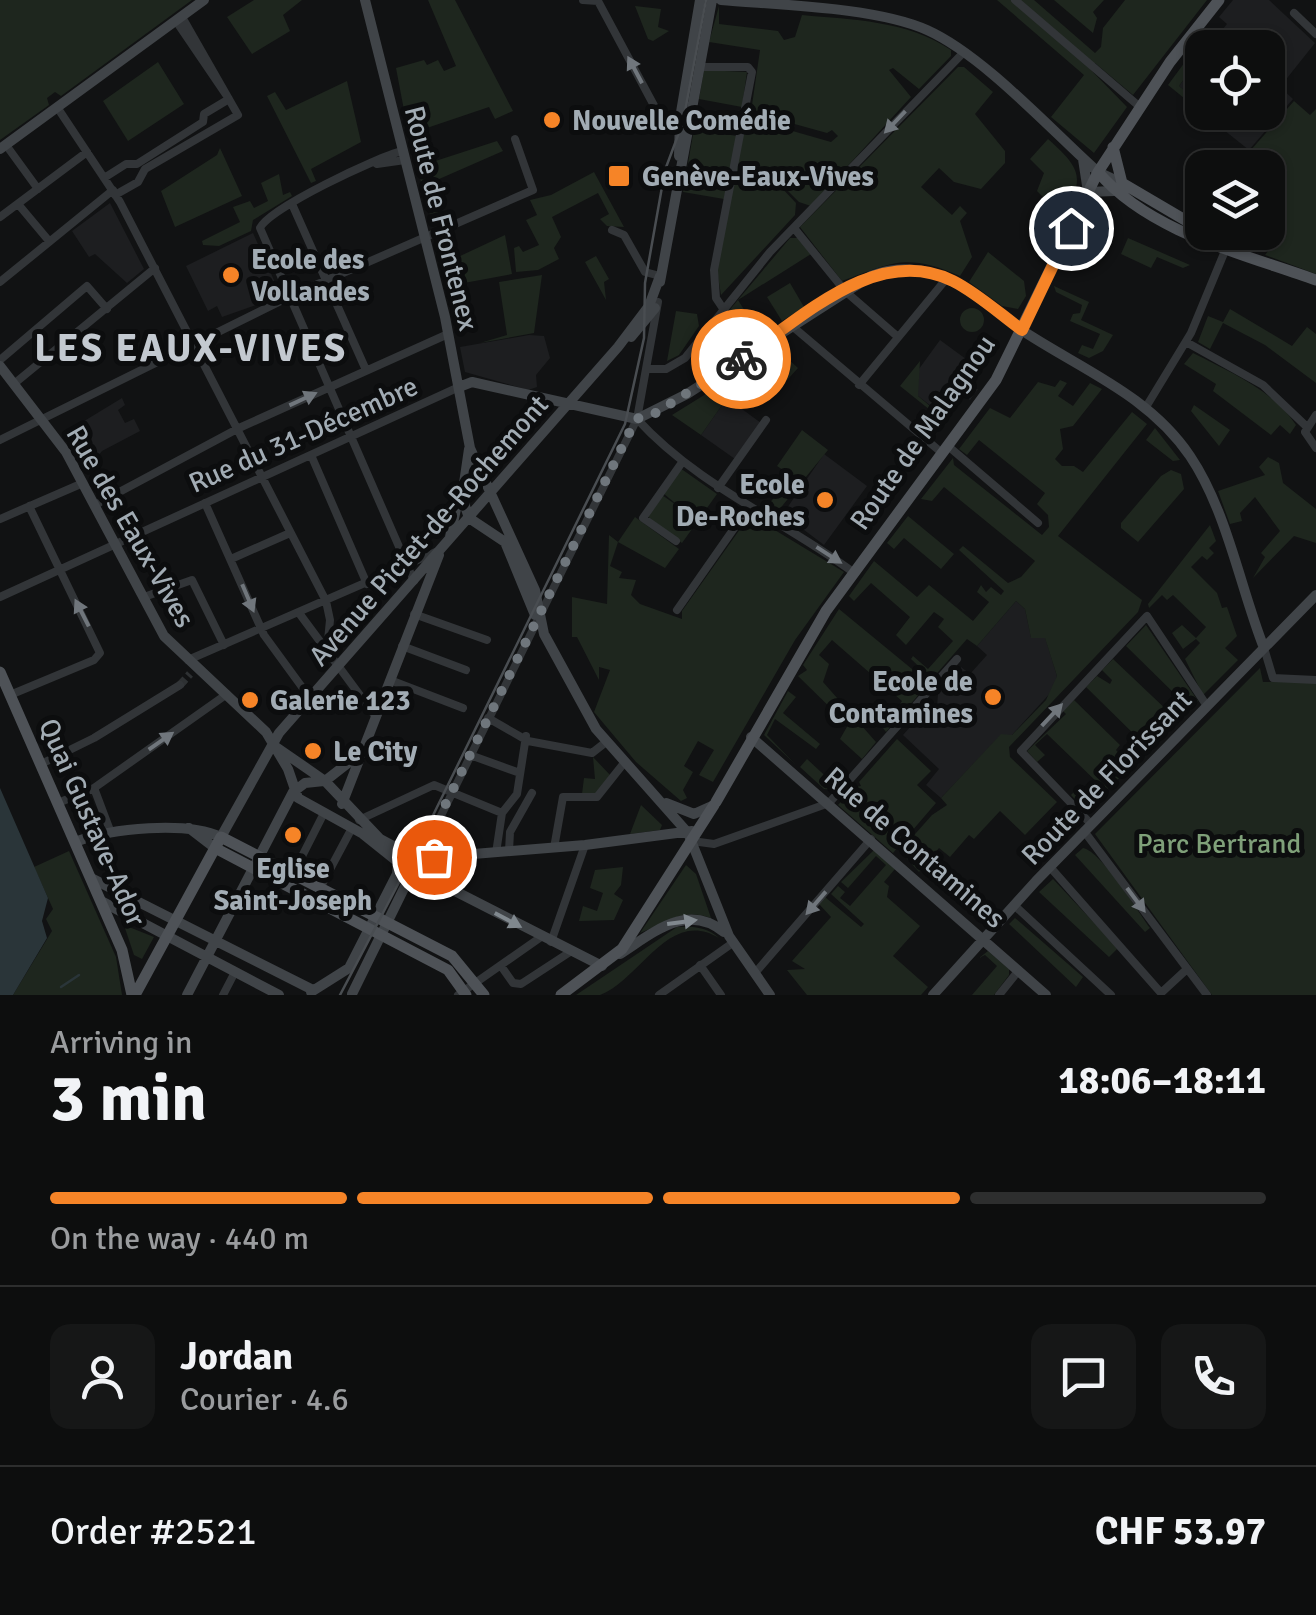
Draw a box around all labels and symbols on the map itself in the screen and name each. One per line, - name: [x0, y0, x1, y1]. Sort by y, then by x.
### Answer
- one-way arrow: [627, 55, 644, 84]
- street label: Route de Frontenex: [397, 102, 485, 334]
- place label: Nouvelle Comédie: [572, 104, 791, 138]
- marker: Nouvelle Comédie: [541, 109, 563, 131]
- one-way arrow: [884, 110, 907, 134]
- place label: Genève-Eaux-Vives: [642, 160, 874, 194]
- marker: Genève-Eaux-Vives: [606, 163, 632, 189]
- pin: [1029, 186, 1114, 271]
- place label: Ecole des Vollandes: [251, 243, 370, 309]
- marker: Ecole des Vollandes: [220, 264, 242, 286]
- courier: [691, 309, 791, 409]
- district label: LES EAUX-VIVES: [34, 325, 348, 372]
- street label: Route de Malagnou: [843, 329, 1003, 537]
- street label: Rue du 31-Décembre: [184, 369, 423, 501]
- street label: Avenue Pictet-de-Rochemont: [302, 388, 556, 673]
- one-way arrow: [288, 391, 317, 408]
- street label: Rue des Eaux-Vives: [59, 420, 202, 633]
- place label: Ecole De-Roches: [676, 468, 805, 534]
- marker: Ecole De-Roches: [814, 489, 836, 511]
- one-way arrow: [815, 546, 842, 564]
- one-way arrow: [240, 583, 256, 613]
- one-way arrow: [73, 598, 90, 627]
- place label: Ecole de Contamines: [829, 665, 973, 731]
- street label: Route de Florissant: [1015, 683, 1199, 872]
- place label: Galerie 123: [270, 684, 411, 718]
- marker: Ecole de Contamines: [982, 686, 1004, 708]
- marker: Galerie 123: [239, 689, 261, 711]
- one-way arrow: [1040, 704, 1063, 728]
- street label: Quai Gustave-Ador: [31, 713, 153, 932]
- one-way arrow: [147, 732, 174, 751]
- place label: Le City: [333, 735, 417, 769]
- marker: Le City: [302, 740, 324, 762]
- street label: Rue de Contamines: [817, 760, 1012, 936]
- pin: [392, 815, 477, 900]
- marker: Eglise Saint-Joseph: [282, 824, 304, 846]
- park label: Parc Bertrand: [1137, 827, 1301, 861]
- place label: Eglise Saint-Joseph: [214, 852, 372, 918]
- one-way arrow: [1126, 887, 1146, 913]
- one-way arrow: [805, 890, 827, 915]
- one-way arrow: [494, 911, 523, 928]
- one-way arrow: [667, 914, 698, 930]

